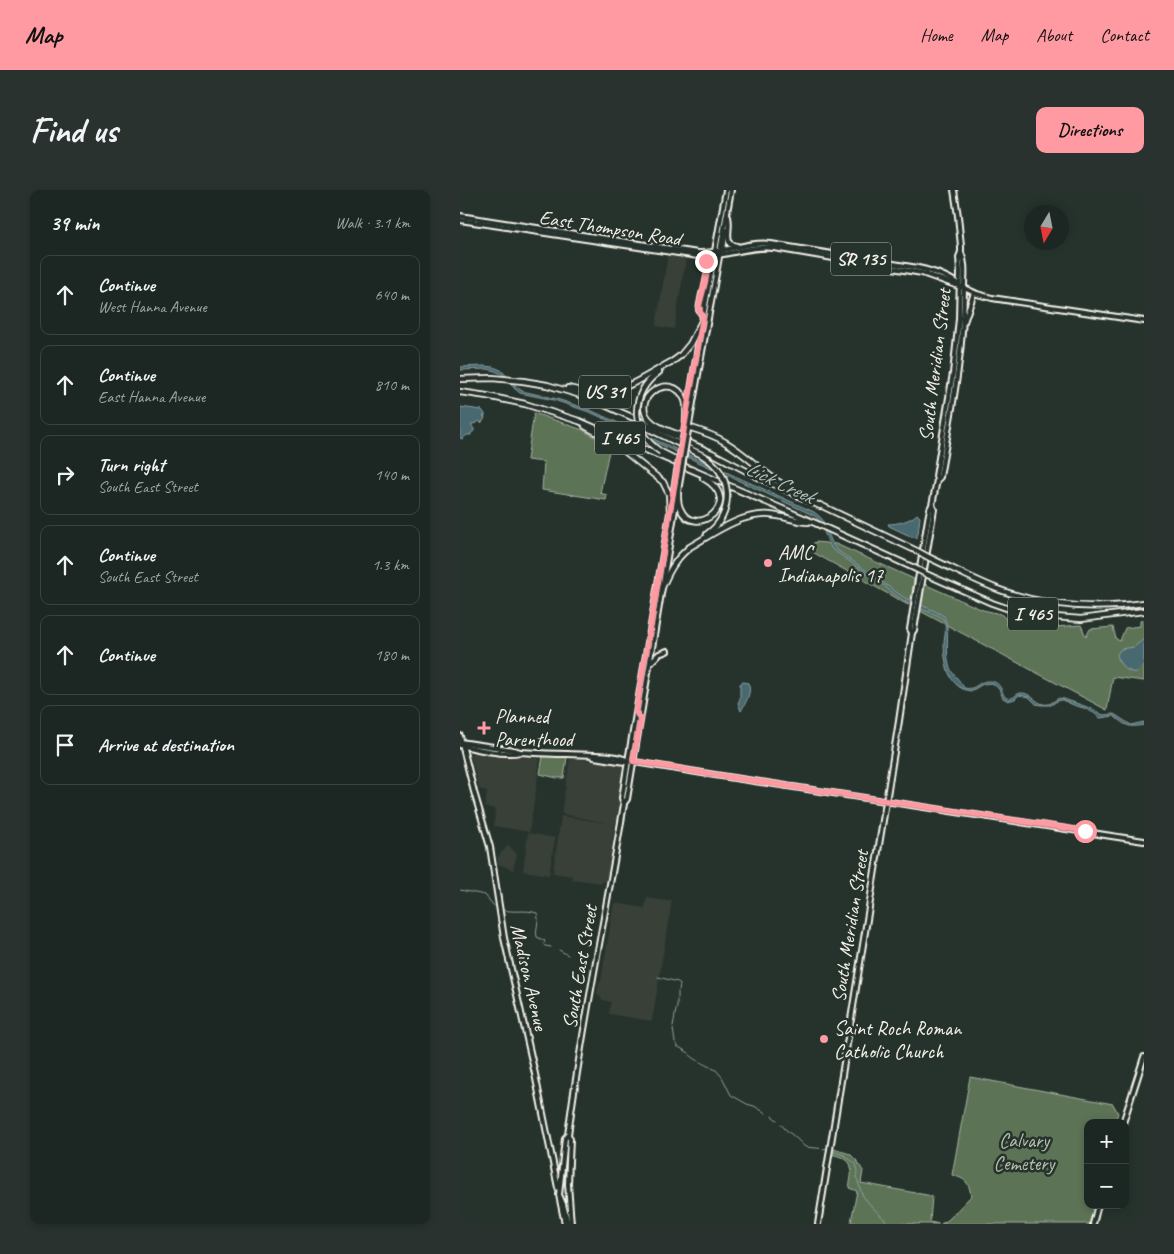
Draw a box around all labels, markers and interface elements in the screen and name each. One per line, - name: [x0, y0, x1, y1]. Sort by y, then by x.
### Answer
- text: Map: [25, 20, 62, 50]
- text: Home: [920, 24, 953, 46]
- text: Map: [981, 24, 1008, 46]
- text: About: [1036, 24, 1072, 46]
- text: Contact: [1100, 24, 1149, 46]
- button: Directions: [1036, 107, 1144, 153]
- text: Find us: [30, 108, 117, 153]
- street label: East Thompson Road: [537, 204, 686, 252]
- north arrow: [1024, 205, 1069, 250]
- text: 39 min: [50, 210, 99, 236]
- text: Walk · 3.1 km: [335, 213, 410, 233]
- road number: SR 135: [831, 242, 891, 276]
- route end: [695, 250, 718, 273]
- text: Continue: [98, 273, 155, 297]
- icon: ahead: [51, 281, 79, 309]
- text: 640 m: [375, 285, 409, 305]
- street label: South Meridian Street: [913, 285, 957, 443]
- text: West Hanna Avenue: [98, 297, 207, 317]
- text: Continue: [98, 363, 155, 387]
- icon: ahead: [51, 371, 79, 399]
- text: 810 m: [375, 375, 409, 395]
- road number: US 31: [579, 376, 631, 408]
- text: East Hanna Avenue: [98, 387, 205, 407]
- road number: I 465: [595, 422, 645, 454]
- text: Turn right: [98, 453, 165, 477]
- water label: Lick Creek: [742, 455, 821, 510]
- icon: right: [51, 461, 79, 489]
- text: 140 m: [375, 465, 409, 485]
- text: South East Street: [98, 477, 198, 497]
- place label: AMC Indianapolis 17: [778, 540, 884, 588]
- text: Continue: [98, 543, 155, 567]
- icon: ahead: [51, 551, 79, 579]
- text: 1.3 km: [372, 555, 409, 575]
- marker: AMC Indianapolis 17: [762, 557, 774, 569]
- text: South East Street: [98, 567, 198, 587]
- road number: I 465: [1008, 598, 1058, 630]
- icon: ahead: [51, 641, 79, 669]
- text: Continue: [98, 643, 155, 667]
- text: 180 m: [375, 645, 409, 665]
- place label: Planned Parenthood: [495, 704, 576, 752]
- marker: Planned Parenthood: [477, 721, 491, 735]
- icon: arrive: [51, 731, 79, 759]
- text: Arrive at destination: [98, 733, 234, 757]
- route start: [1074, 820, 1097, 843]
- street label: South Meridian Street: [826, 846, 875, 1004]
- street label: South East Street: [557, 901, 604, 1031]
- street label: Madison Avenue: [505, 921, 554, 1034]
- place label: Saint Roch Roman Catholic Church: [834, 1016, 962, 1064]
- marker: Saint Roch Roman Catholic Church: [818, 1033, 830, 1045]
- map controls: [1084, 1119, 1129, 1209]
- button: +: [1084, 1119, 1129, 1164]
- park label: Calvary Cemetery: [994, 1128, 1057, 1176]
- button: −: [1084, 1164, 1129, 1209]

